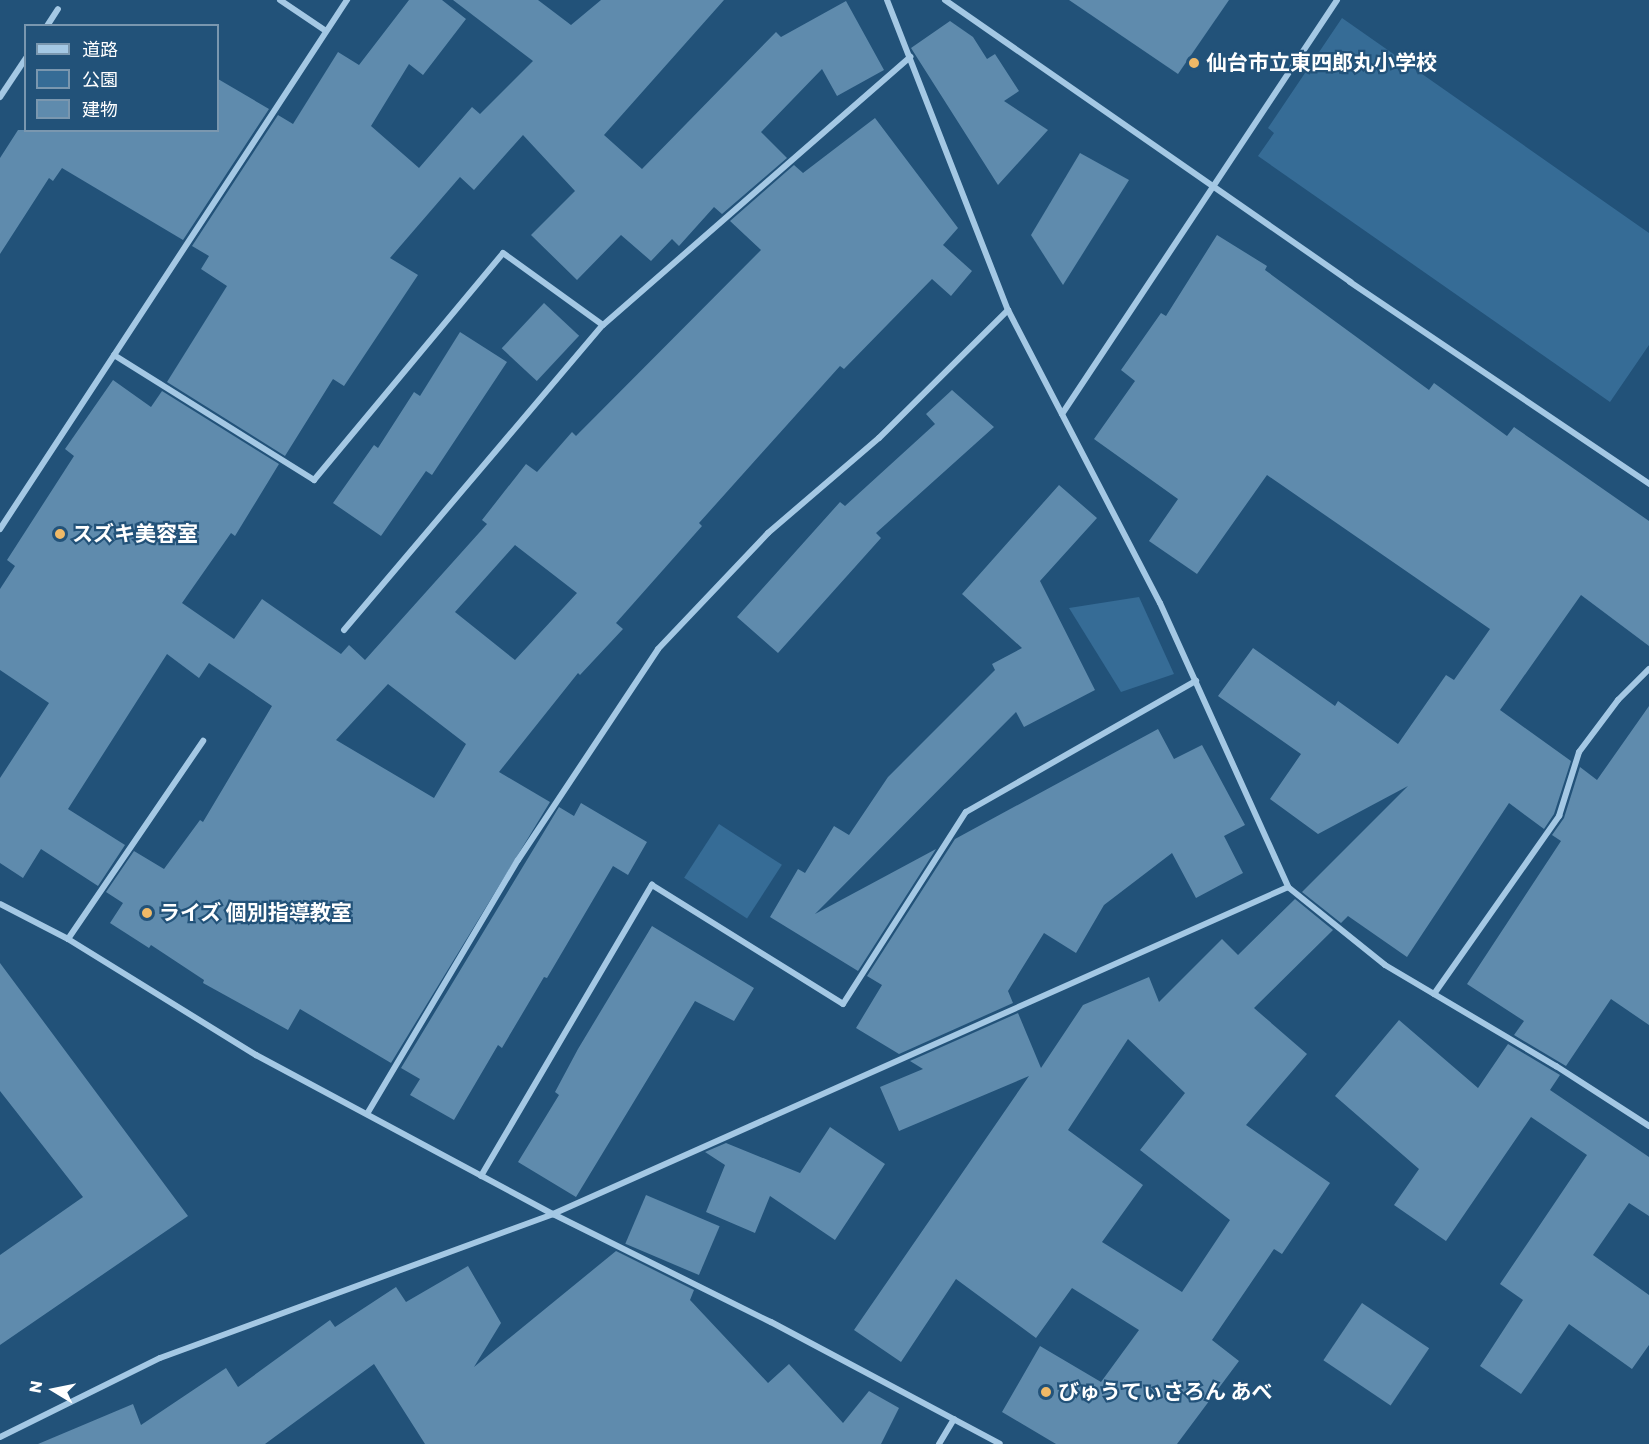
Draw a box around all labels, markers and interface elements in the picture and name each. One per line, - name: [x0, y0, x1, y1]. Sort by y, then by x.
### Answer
- legend: [24, 24, 219, 132]
- text: 道路: [82, 37, 118, 62]
- place label: 仙台市立東四郎丸小学校: [1206, 50, 1437, 76]
- marker: 仙台市立東四郎丸小学校: [1187, 56, 1201, 70]
- text: 公園: [82, 67, 118, 92]
- text: 建物: [82, 97, 118, 122]
- place label: スズキ美容室: [72, 521, 198, 547]
- marker: スズキ美容室: [53, 527, 67, 541]
- place label: ライズ 個別指導教室: [159, 900, 352, 926]
- marker: ライズ 個別指導教室: [140, 906, 154, 920]
- north arrow: [24, 1360, 84, 1420]
- text: N: [23, 1379, 48, 1395]
- place label: びゅうてぃさろん あべ: [1058, 1379, 1272, 1405]
- marker: びゅうてぃさろん あべ: [1039, 1385, 1053, 1399]

